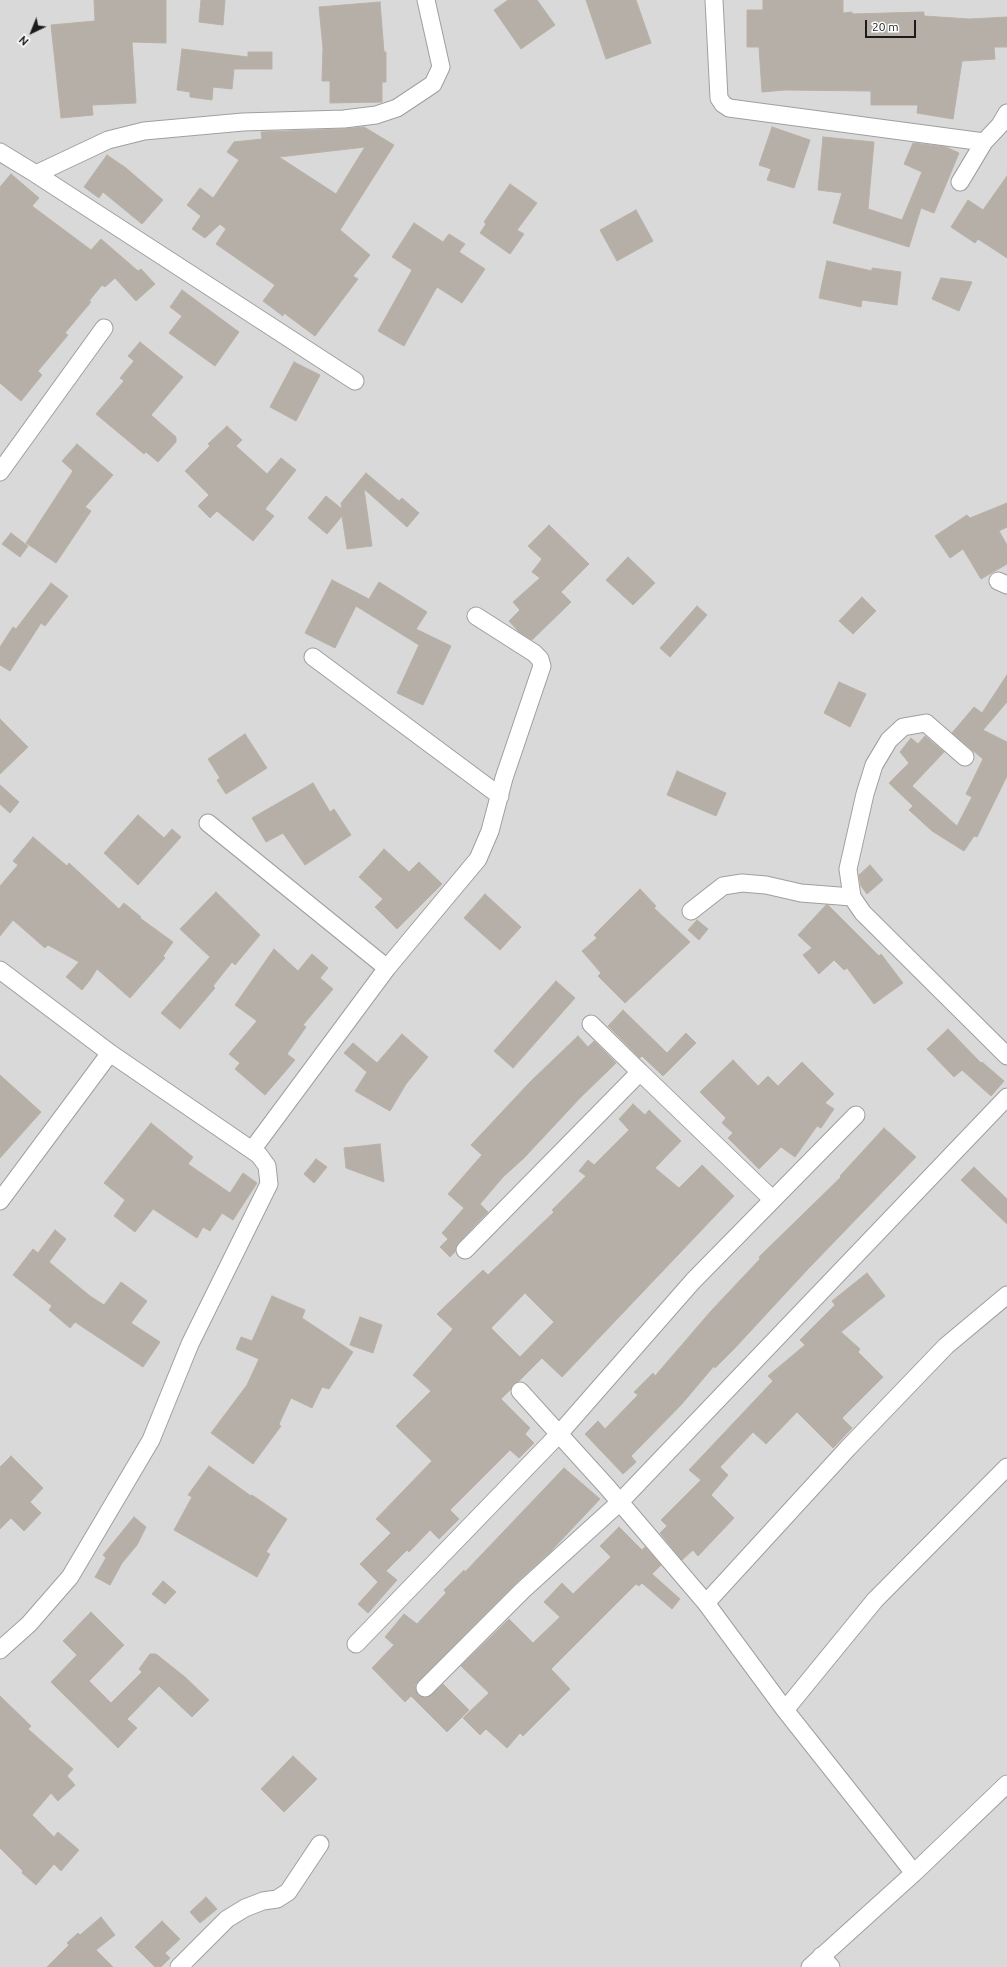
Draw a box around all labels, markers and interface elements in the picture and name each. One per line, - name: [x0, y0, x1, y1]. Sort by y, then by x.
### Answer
- north arrow: [12, 12, 52, 52]
- scale bar: [867, 12, 918, 38]
- text: 20 m: [872, 20, 899, 33]
- text: N: [17, 34, 31, 48]

